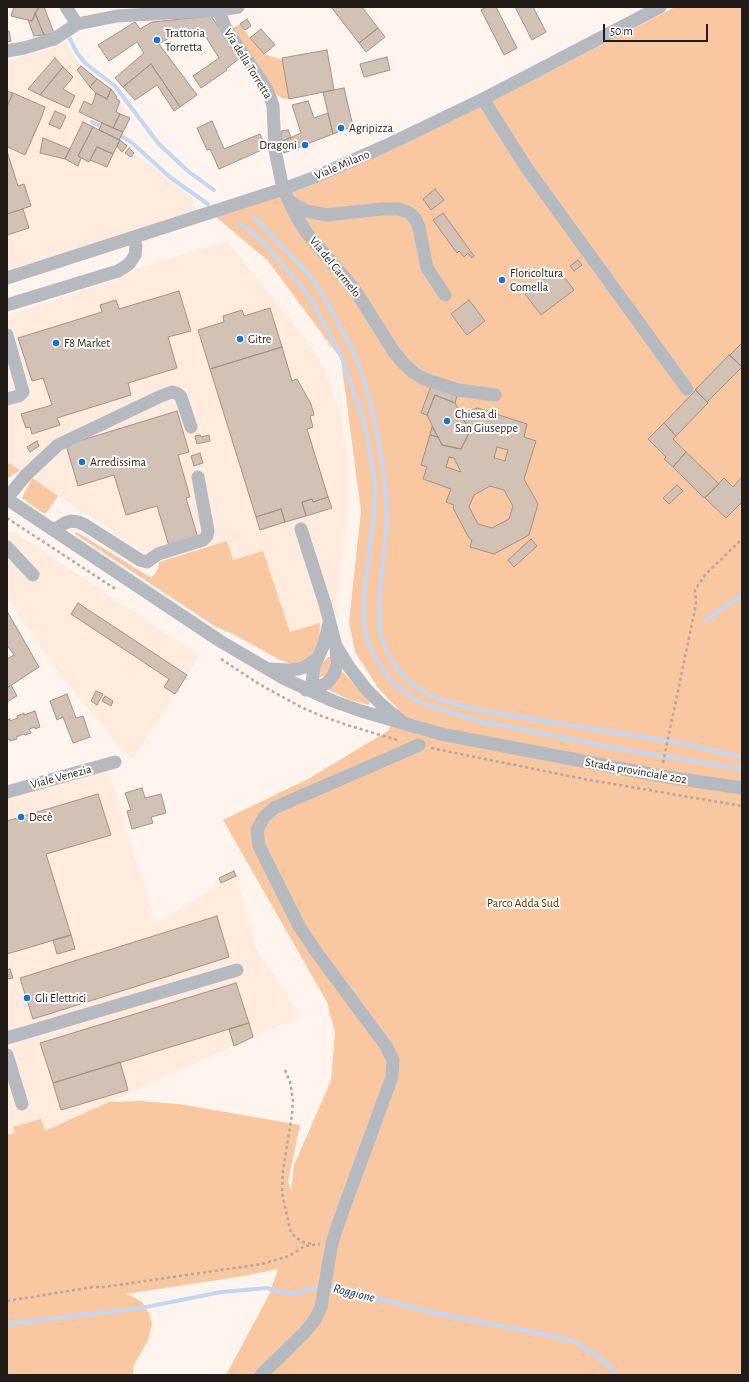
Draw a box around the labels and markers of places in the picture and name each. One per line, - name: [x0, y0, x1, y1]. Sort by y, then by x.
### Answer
- place label: Trattoria Torretta: [165, 26, 205, 54]
- marker: Trattoria Torretta: [152, 35, 162, 45]
- place label: Agripizza: [349, 121, 393, 135]
- marker: Agripizza: [336, 123, 346, 133]
- place label: Dragoni: [259, 138, 297, 152]
- marker: Dragoni: [300, 140, 310, 150]
- place label: Floricoltura Comella: [510, 266, 563, 294]
- marker: Floricoltura Comella: [497, 275, 507, 285]
- place label: Gitre: [248, 332, 271, 346]
- marker: Gitre: [235, 334, 245, 344]
- place label: F8 Market: [64, 336, 110, 350]
- marker: F8 Market: [51, 338, 61, 348]
- place label: Chiesa di San Giuseppe: [455, 407, 518, 435]
- marker: Chiesa di San Giuseppe: [442, 416, 452, 426]
- place label: Arredissima: [90, 455, 146, 469]
- marker: Arredissima: [77, 457, 87, 467]
- place label: Decè: [29, 810, 52, 824]
- marker: Decè: [16, 812, 26, 822]
- place label: Gli Elettrici: [35, 991, 86, 1005]
- marker: Gli Elettrici: [22, 993, 32, 1003]

